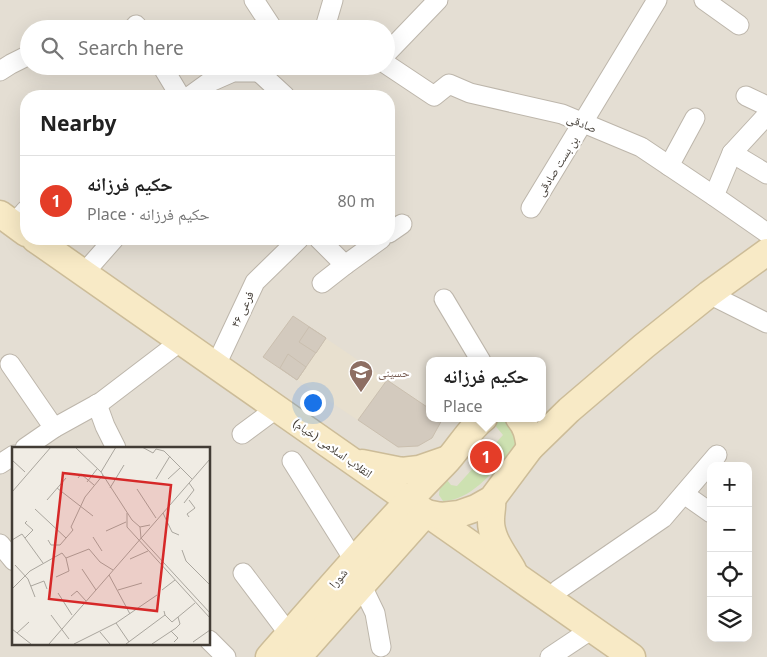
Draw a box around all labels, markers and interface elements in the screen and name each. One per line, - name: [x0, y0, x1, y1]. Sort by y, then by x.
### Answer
- search box: [20, 20, 395, 75]
- icon: search: [38, 34, 66, 62]
- text: Search here: [78, 35, 184, 61]
- text: Nearby: [40, 109, 116, 137]
- street label: صادقی: [565, 109, 599, 137]
- street label: بن بست صادقی: [532, 133, 582, 199]
- text: حکیم فرزانه: [87, 171, 173, 197]
- text: 1: [51, 190, 61, 212]
- text: 80 m: [338, 190, 375, 212]
- text: Place · حکیم فرزانه: [87, 203, 210, 225]
- street label: فرعی ۴۶: [226, 288, 258, 330]
- popup: [426, 357, 546, 422]
- school or university icon: حسینی: [348, 359, 374, 393]
- text: حکیم فرزانه: [443, 363, 529, 389]
- place label: حسینی: [378, 364, 410, 381]
- your location: [300, 390, 326, 416]
- text: Place: [443, 395, 483, 417]
- street label: انقلاب اسلامی (خیام): [290, 414, 376, 482]
- pin: 1: [470, 438, 502, 476]
- inset map: [12, 447, 210, 644]
- map controls: [707, 462, 752, 642]
- button: +: [707, 462, 752, 507]
- button: −: [707, 507, 752, 552]
- button: locate: [707, 552, 752, 597]
- street label: شورا: [325, 564, 351, 592]
- button: layers: [707, 597, 752, 642]

